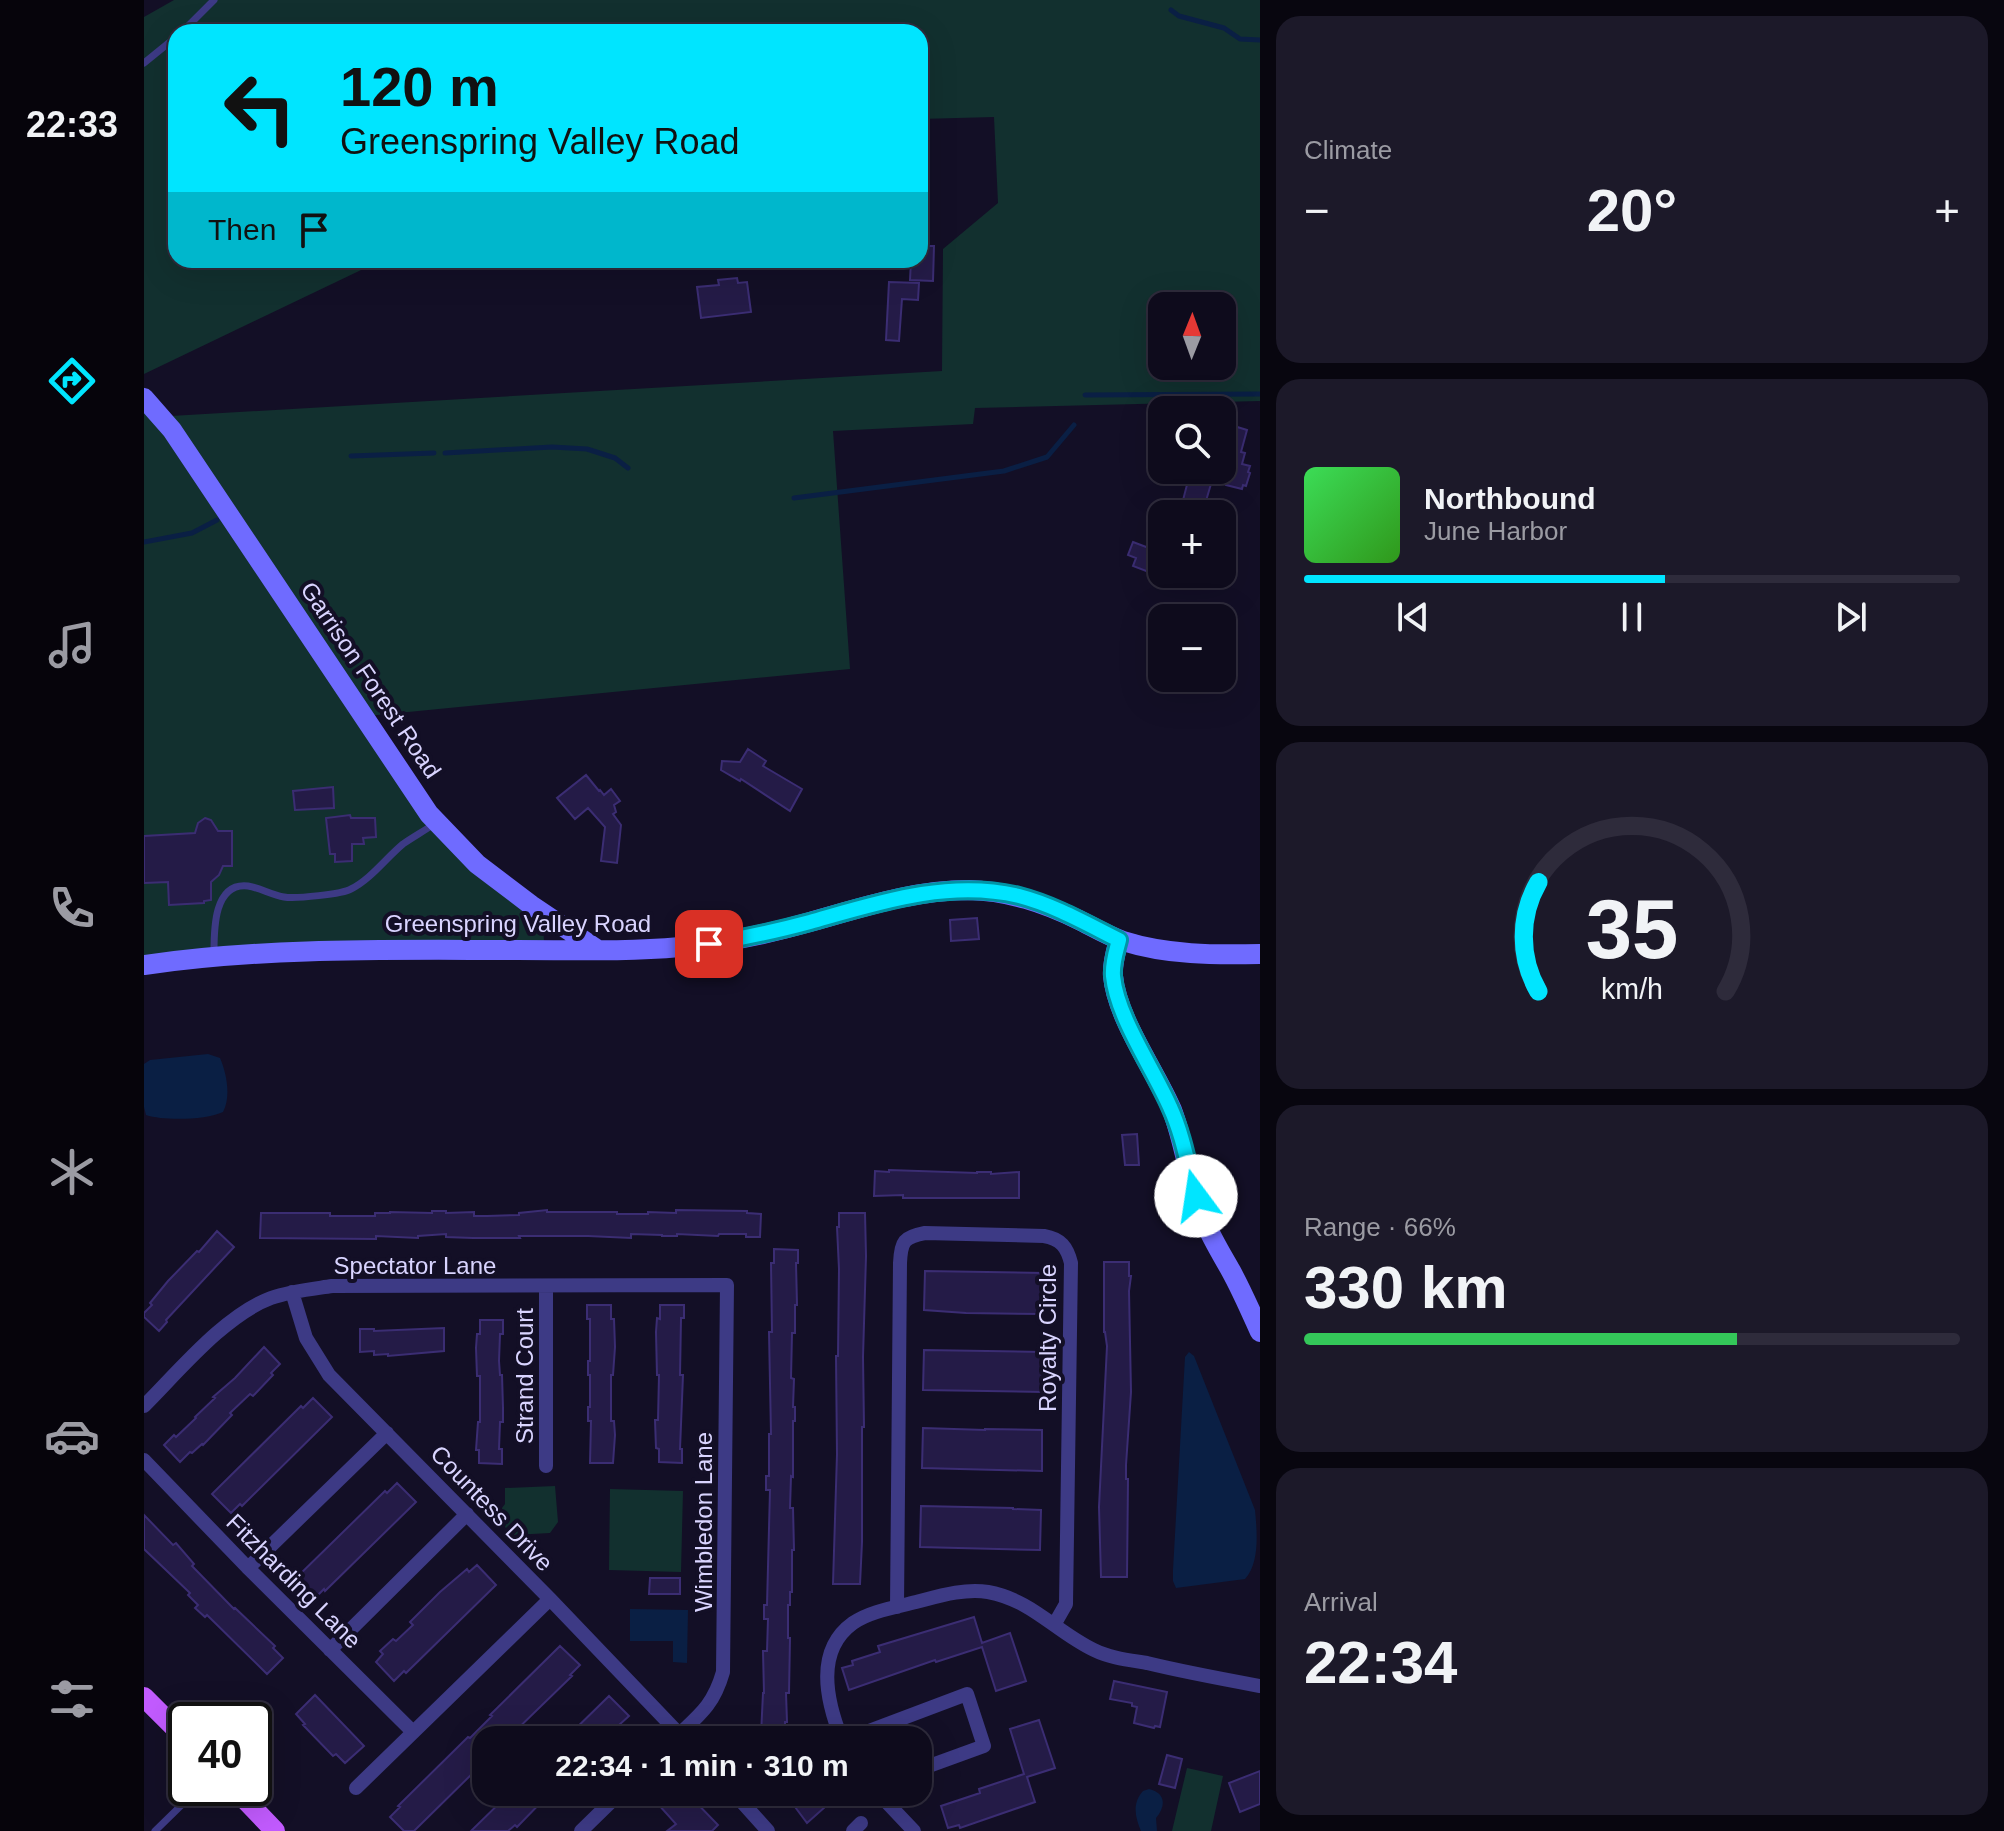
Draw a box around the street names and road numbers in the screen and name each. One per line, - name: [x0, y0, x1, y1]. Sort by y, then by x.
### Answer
- street label: Garrison Forest Road: [295, 577, 447, 783]
- street label: Greenspring Valley Road: [385, 910, 651, 937]
- street label: Spectator Lane: [334, 1252, 496, 1279]
- street label: Royalty Circle: [1034, 1264, 1061, 1412]
- street label: Strand Court: [511, 1308, 538, 1444]
- street label: Wimbledon Lane: [690, 1432, 717, 1612]
- street label: Countess Drive: [425, 1440, 559, 1576]
- street label: Fitzharding Lane: [221, 1508, 367, 1654]

